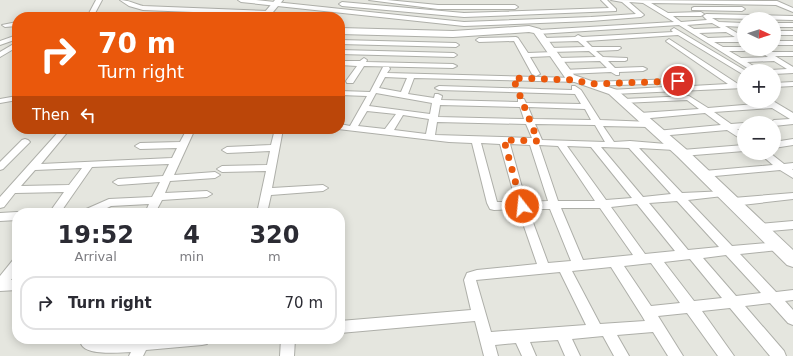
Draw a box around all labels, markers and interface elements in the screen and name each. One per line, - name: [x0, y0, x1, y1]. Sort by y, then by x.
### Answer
- north arrow: [737, 12, 781, 56]
- map controls: [737, 12, 781, 160]
- text: 70 m: [98, 27, 176, 60]
- icon: right: [32, 28, 84, 80]
- text: Turn right: [98, 61, 184, 82]
- pin: [661, 64, 695, 98]
- button: +: [737, 64, 781, 108]
- icon: arrive: [667, 70, 689, 92]
- icon: left: [77, 104, 99, 126]
- text: Then: [32, 106, 69, 124]
- button: −: [737, 116, 781, 160]
- position arrow: [501, 185, 543, 227]
- text: 19:52: [57, 221, 134, 249]
- text: 4: [183, 221, 200, 249]
- text: 320: [249, 221, 299, 249]
- text: Arrival: [75, 249, 117, 264]
- text: min: [179, 249, 204, 264]
- text: m: [268, 249, 281, 264]
- icon: right: [34, 292, 56, 314]
- text: Turn right: [68, 294, 152, 312]
- text: 70 m: [285, 294, 323, 312]

